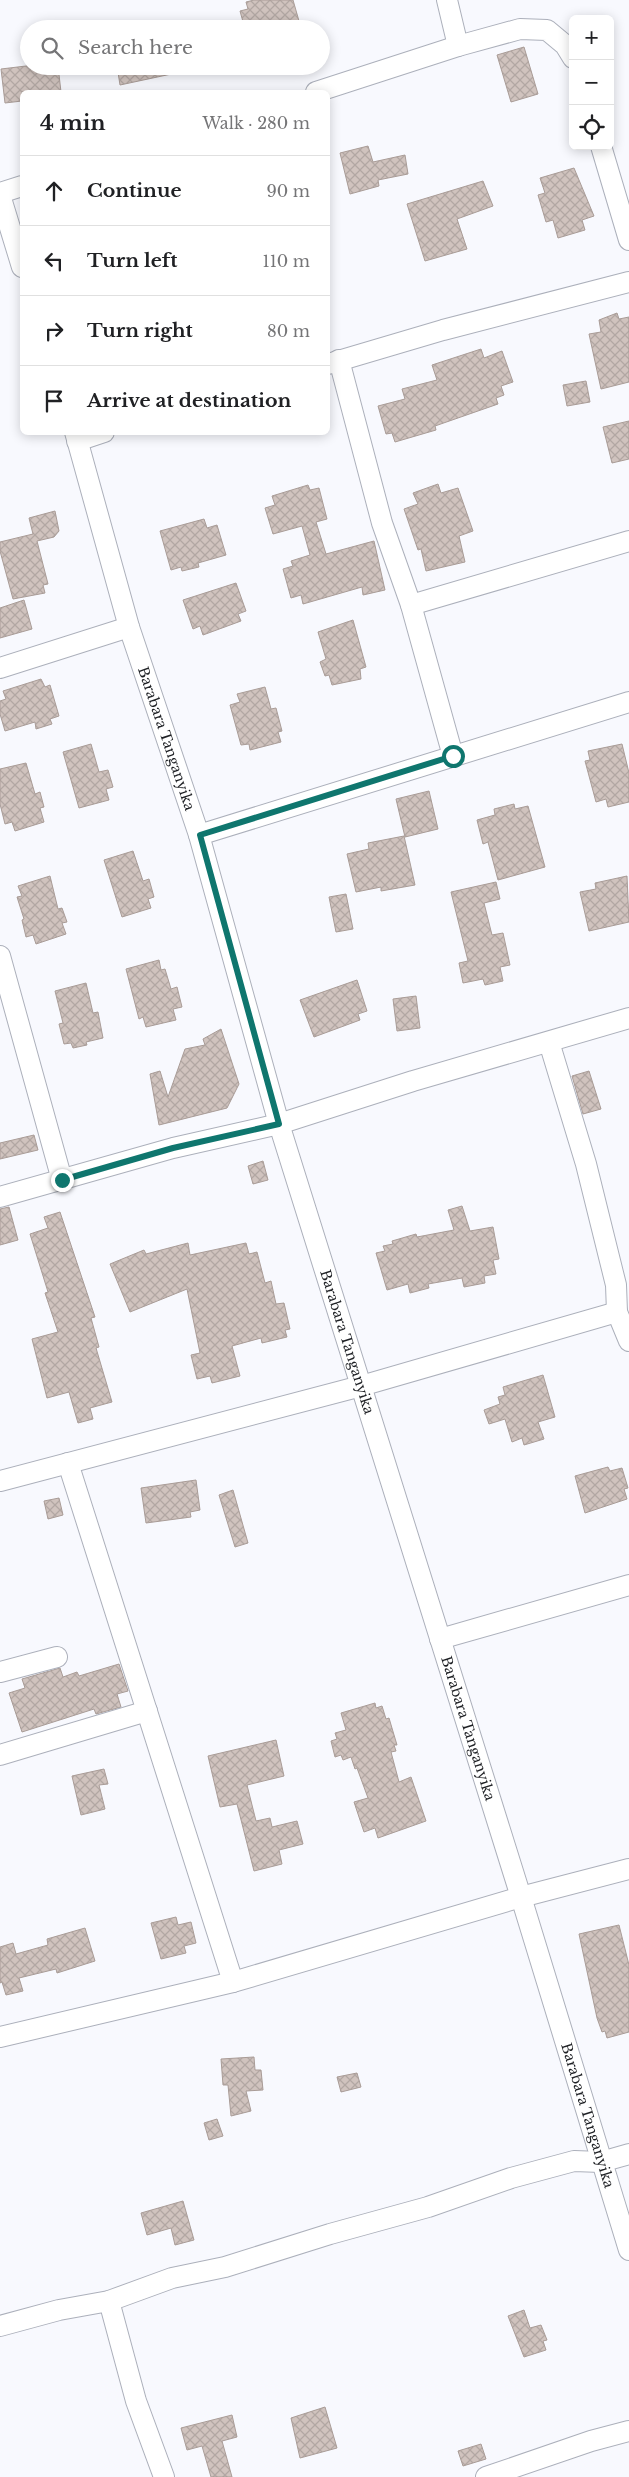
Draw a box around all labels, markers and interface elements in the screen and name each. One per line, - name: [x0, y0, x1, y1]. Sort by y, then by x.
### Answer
- map controls: [569, 15, 614, 150]
- button: +: [569, 15, 614, 60]
- search box: [20, 20, 330, 75]
- icon: search: [38, 34, 66, 62]
- text: Search here: [78, 36, 193, 59]
- button: −: [569, 60, 614, 105]
- button: locate: [569, 105, 614, 150]
- text: 4 min: [40, 110, 106, 136]
- text: Walk · 280 m: [202, 113, 310, 133]
- icon: ahead: [40, 177, 68, 205]
- text: Continue: [87, 179, 182, 202]
- text: 90 m: [267, 181, 310, 201]
- icon: left: [40, 247, 68, 275]
- text: Turn left: [87, 249, 178, 272]
- text: 110 m: [263, 251, 310, 271]
- icon: right: [40, 317, 68, 345]
- text: Turn right: [87, 319, 193, 342]
- text: 80 m: [267, 321, 310, 341]
- icon: arrive: [40, 387, 68, 415]
- text: Arrive at destination: [87, 389, 291, 412]
- street label: Barabara Tanganyika: [134, 664, 199, 813]
- route start: [442, 745, 465, 768]
- route end: [51, 1169, 74, 1192]
- street label: Barabara Tanganyika: [316, 1267, 378, 1417]
- street label: Barabara Tanganyika: [437, 1654, 499, 1803]
- street label: Barabara Tanganyika: [557, 2041, 619, 2190]

